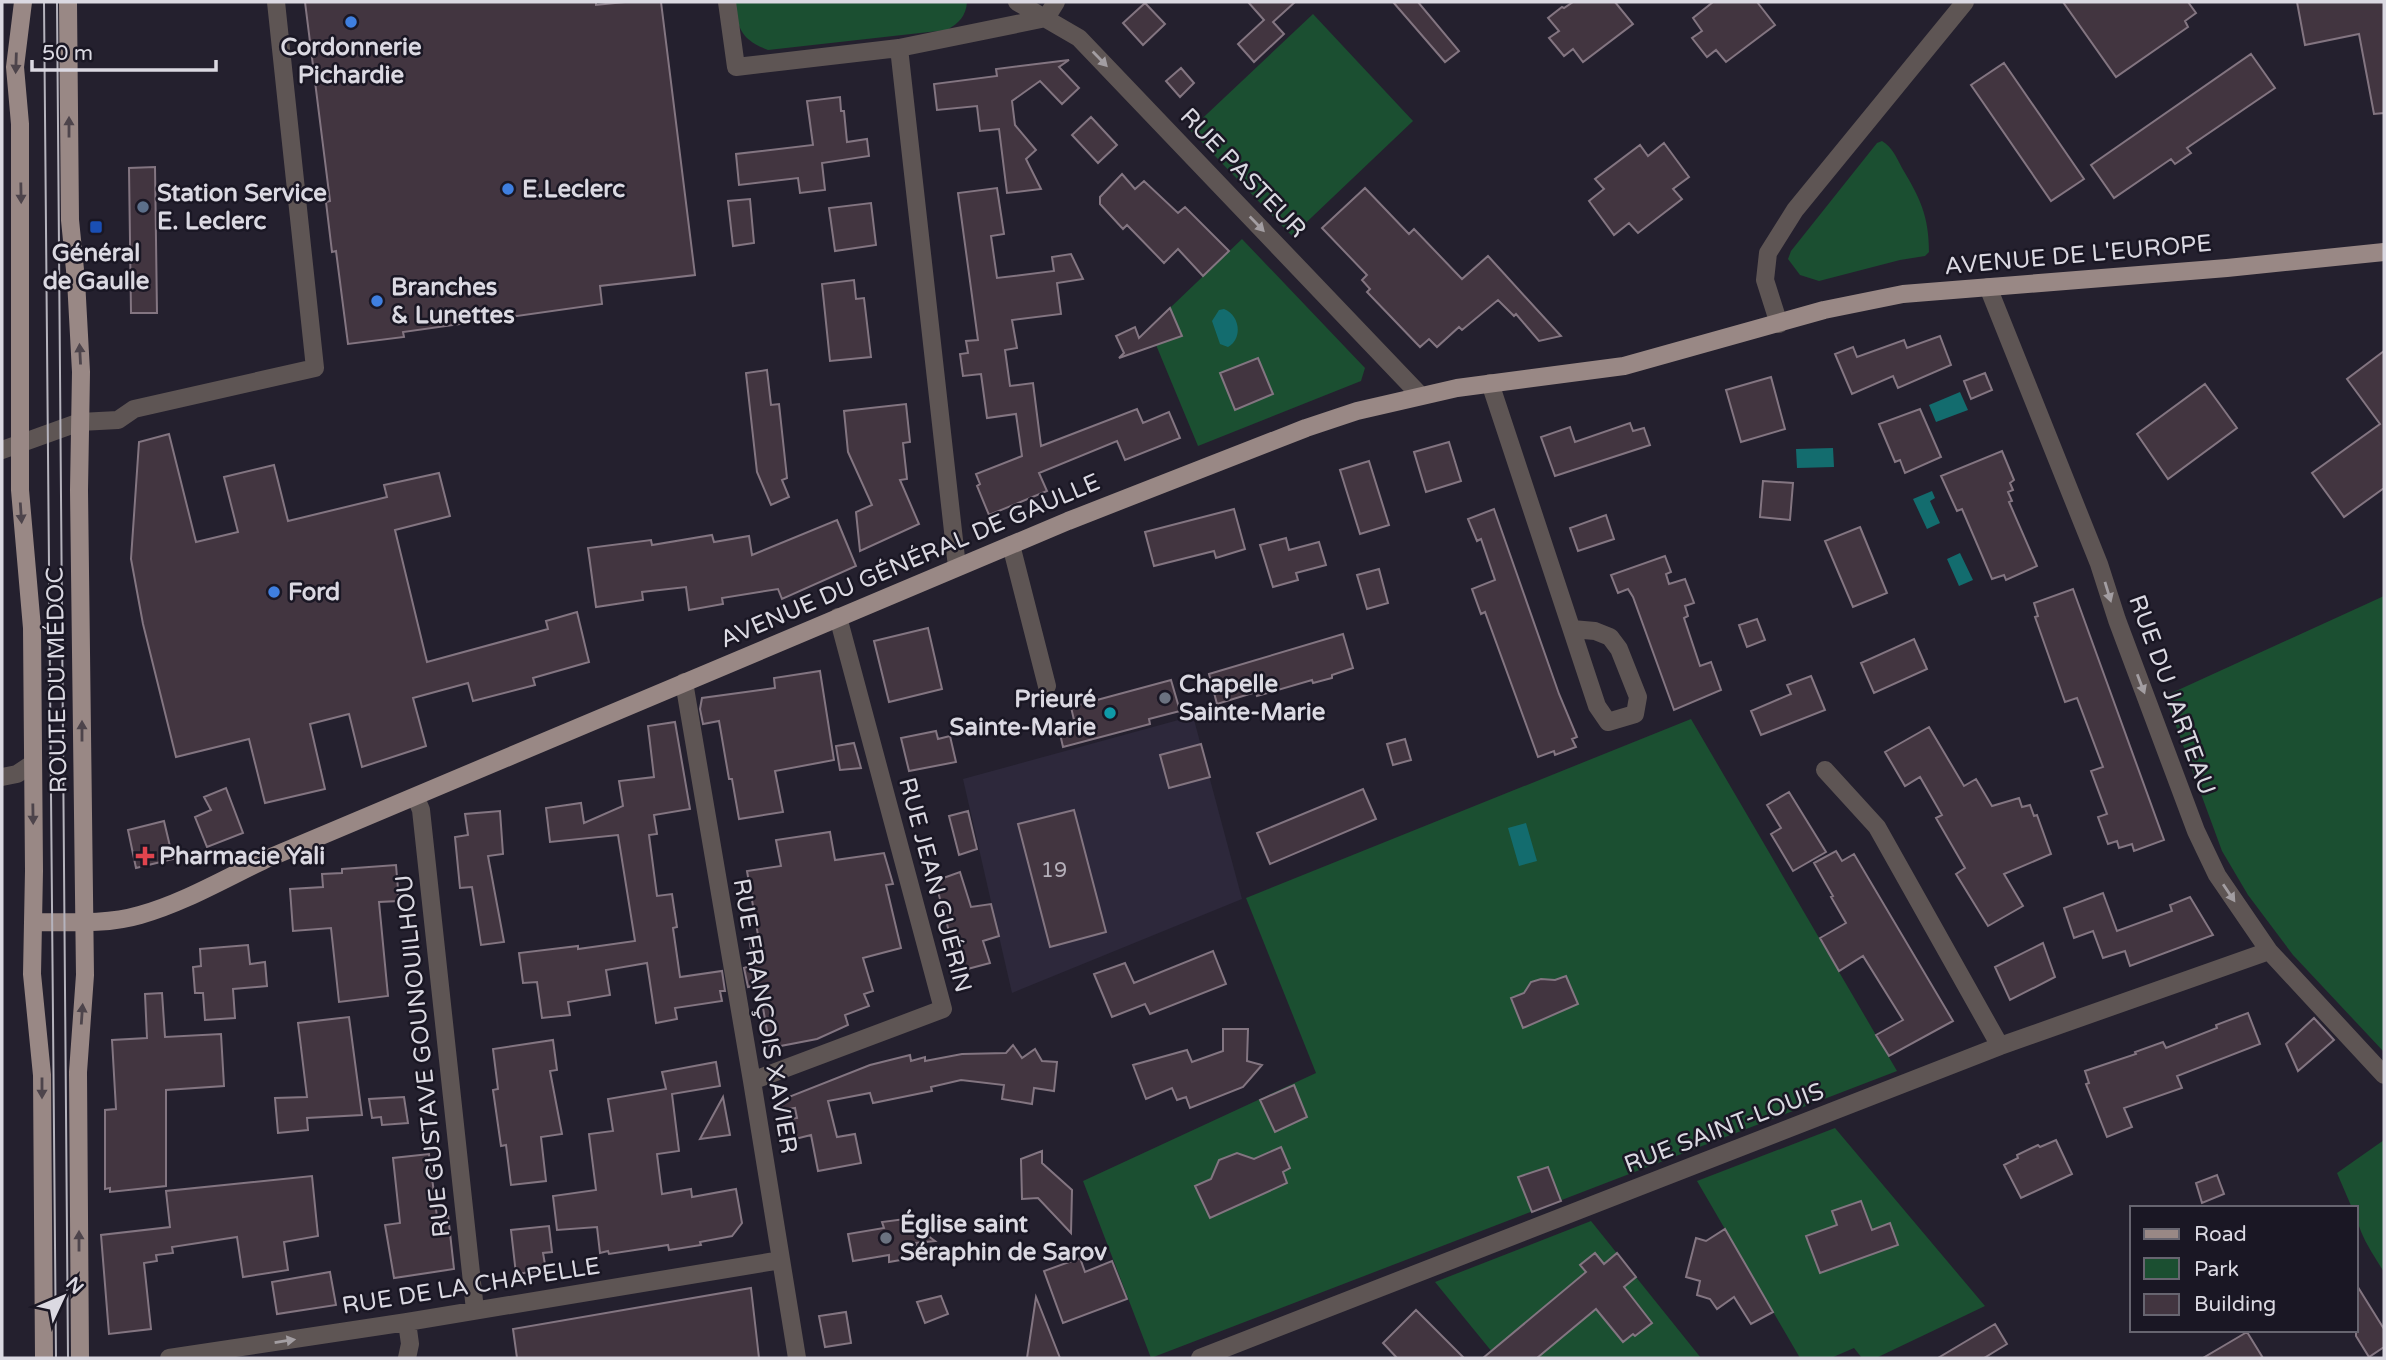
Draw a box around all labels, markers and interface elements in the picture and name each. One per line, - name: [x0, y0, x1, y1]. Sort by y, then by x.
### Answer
- marker: Cordonnerie Pichardie: [343, 14, 359, 30]
- scale bar: [32, 28, 215, 72]
- place label: Cordonnerie Pichardie: [280, 33, 422, 90]
- text: 50 m: [42, 41, 93, 66]
- one-way arrow: [1091, 50, 1107, 67]
- one-way arrow: [10, 52, 22, 74]
- street label: RUE PASTEUR: [1174, 102, 1312, 244]
- one-way arrow: [63, 116, 75, 138]
- place label: E.Leclerc: [522, 175, 625, 204]
- place label: Station Service E. Leclerc: [157, 179, 327, 236]
- marker: E.Leclerc: [500, 181, 516, 197]
- one-way arrow: [15, 182, 27, 204]
- marker: Station Service E. Leclerc: [135, 199, 151, 215]
- one-way arrow: [1248, 215, 1265, 232]
- marker: Général de Gaulle: [88, 219, 104, 235]
- street label: AVENUE DE L'EUROPE: [1943, 229, 2213, 281]
- place label: Général de Gaulle: [43, 239, 150, 296]
- place label: Branches & Lunettes: [391, 273, 515, 330]
- marker: Branches & Lunettes: [369, 293, 385, 309]
- one-way arrow: [75, 343, 86, 365]
- street label: AVENUE DU GÉNÉRAL DE GAULLE: [715, 467, 1104, 654]
- one-way arrow: [16, 502, 27, 524]
- street label: ROUTE DU MÉDOC: [40, 567, 73, 793]
- place label: Ford: [288, 578, 340, 607]
- one-way arrow: [2103, 582, 2113, 603]
- marker: Ford: [266, 584, 282, 600]
- street label: RUE DU JARTEAU: [2122, 591, 2222, 799]
- place label: Chapelle Sainte-Marie: [1179, 670, 1326, 727]
- one-way arrow: [2135, 673, 2146, 694]
- place label: Prieuré Sainte-Marie: [950, 685, 1096, 742]
- marker: Chapelle Sainte-Marie: [1157, 690, 1173, 706]
- marker: Prieuré Sainte-Marie: [1102, 705, 1118, 721]
- one-way arrow: [76, 720, 88, 742]
- street label: RUE JEAN GUÉRIN: [892, 774, 979, 996]
- one-way arrow: [27, 803, 39, 825]
- place label: Pharmacie Yali: [159, 842, 325, 871]
- marker: Pharmacie Yali: [137, 848, 153, 864]
- house number: 19: [1041, 858, 1067, 883]
- street label: RUE GUSTAVE GOUNOUILHOU: [390, 873, 456, 1239]
- street label: RUE FRANÇOIS XAVIER: [727, 876, 803, 1156]
- one-way arrow: [2223, 883, 2236, 903]
- one-way arrow: [77, 1002, 88, 1024]
- one-way arrow: [36, 1077, 48, 1099]
- street label: RUE SAINT-LOUIS: [1620, 1077, 1828, 1179]
- legend: [2130, 1206, 2358, 1332]
- place label: Église saint Séraphin de Sarov: [900, 1209, 1107, 1267]
- text: Road: [2194, 1222, 2247, 1247]
- one-way arrow: [73, 1230, 85, 1252]
- marker: Église saint Séraphin de Sarov: [878, 1230, 894, 1246]
- street label: RUE DE LA CHAPELLE: [340, 1251, 602, 1321]
- text: Park: [2194, 1257, 2239, 1282]
- north arrow: [28, 1262, 98, 1332]
- text: N: [61, 1273, 88, 1299]
- text: Building: [2194, 1292, 2276, 1317]
- one-way arrow: [274, 1335, 296, 1346]

